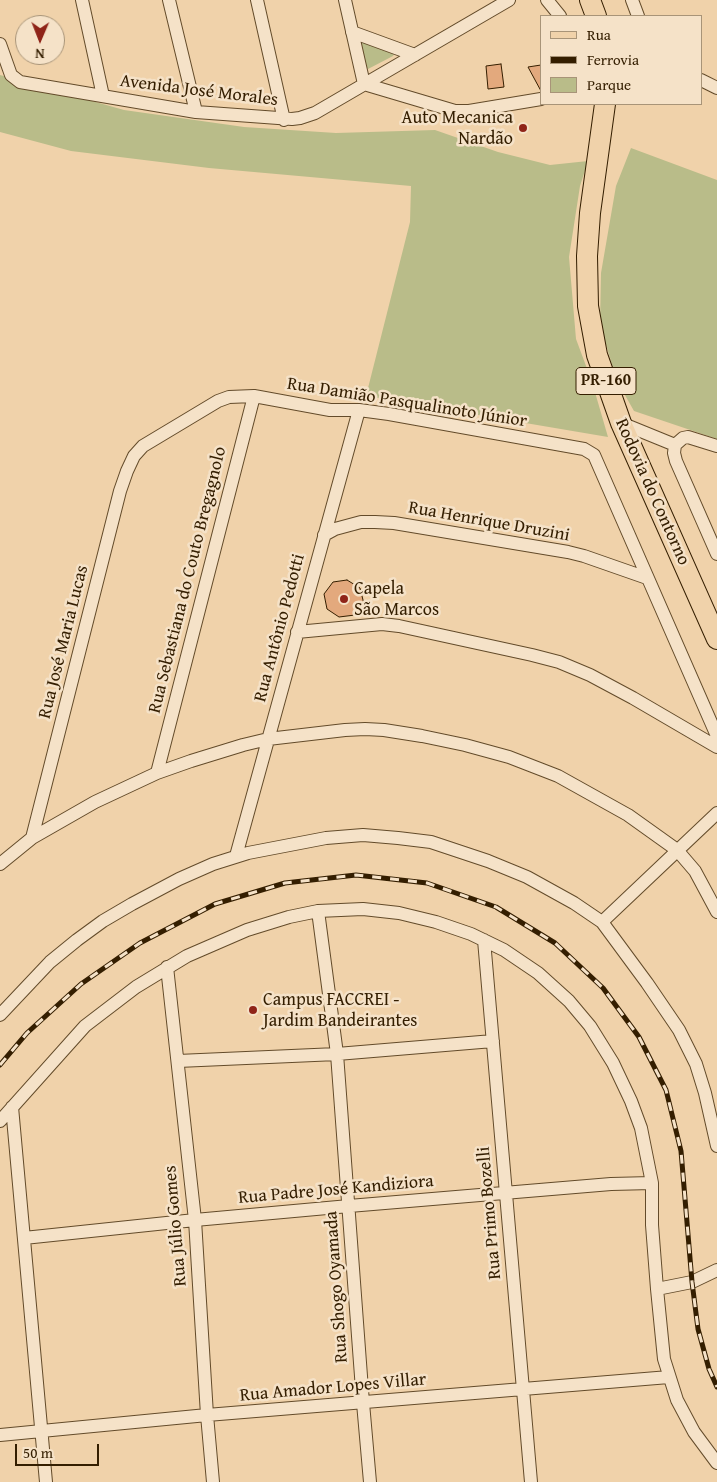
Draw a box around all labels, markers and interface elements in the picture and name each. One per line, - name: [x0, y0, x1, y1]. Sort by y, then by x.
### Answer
- north arrow: [15, 15, 65, 65]
- legend: [540, 15, 702, 105]
- text: Rua: [587, 24, 611, 45]
- text: N: [35, 44, 45, 64]
- text: Ferrovia: [587, 49, 639, 70]
- street label: Avenida José Morales: [119, 71, 279, 111]
- text: Parque: [587, 74, 631, 95]
- place label: Auto Mecanica Nardão: [402, 107, 513, 150]
- marker: Auto Mecanica Nardão: [517, 122, 529, 134]
- road number: PR-160: [576, 368, 636, 394]
- street label: Rua Damião Pasqualinoto Júnior: [286, 373, 528, 433]
- street label: Rodovia do Contorno: [610, 415, 694, 569]
- street label: Rua Sebastiana do Couto Bregagnolo: [144, 444, 232, 716]
- street label: Rua Henrique Druzini: [407, 497, 571, 547]
- street label: Rua Antônio Pedotti: [250, 552, 310, 704]
- street label: Rua José Maria Lucas: [34, 563, 94, 721]
- place label: Capela São Marcos: [354, 578, 439, 620]
- marker: Capela São Marcos: [338, 593, 350, 605]
- place label: Campus FACCREI - Jardim Bandeirantes: [263, 989, 417, 1032]
- marker: Campus FACCREI - Jardim Bandeirantes: [247, 1004, 259, 1016]
- street label: Rua Primo Bozelli: [473, 1146, 507, 1280]
- street label: Rua Júlio Gomes: [160, 1165, 192, 1287]
- street label: Rua Padre José Kandiziora: [237, 1171, 435, 1209]
- street label: Rua Shogo Oyamada: [321, 1210, 353, 1364]
- street label: Rua Amador Lopes Villar: [239, 1369, 427, 1407]
- scale bar: [18, 1434, 101, 1466]
- text: 50 m: [23, 1442, 53, 1463]

